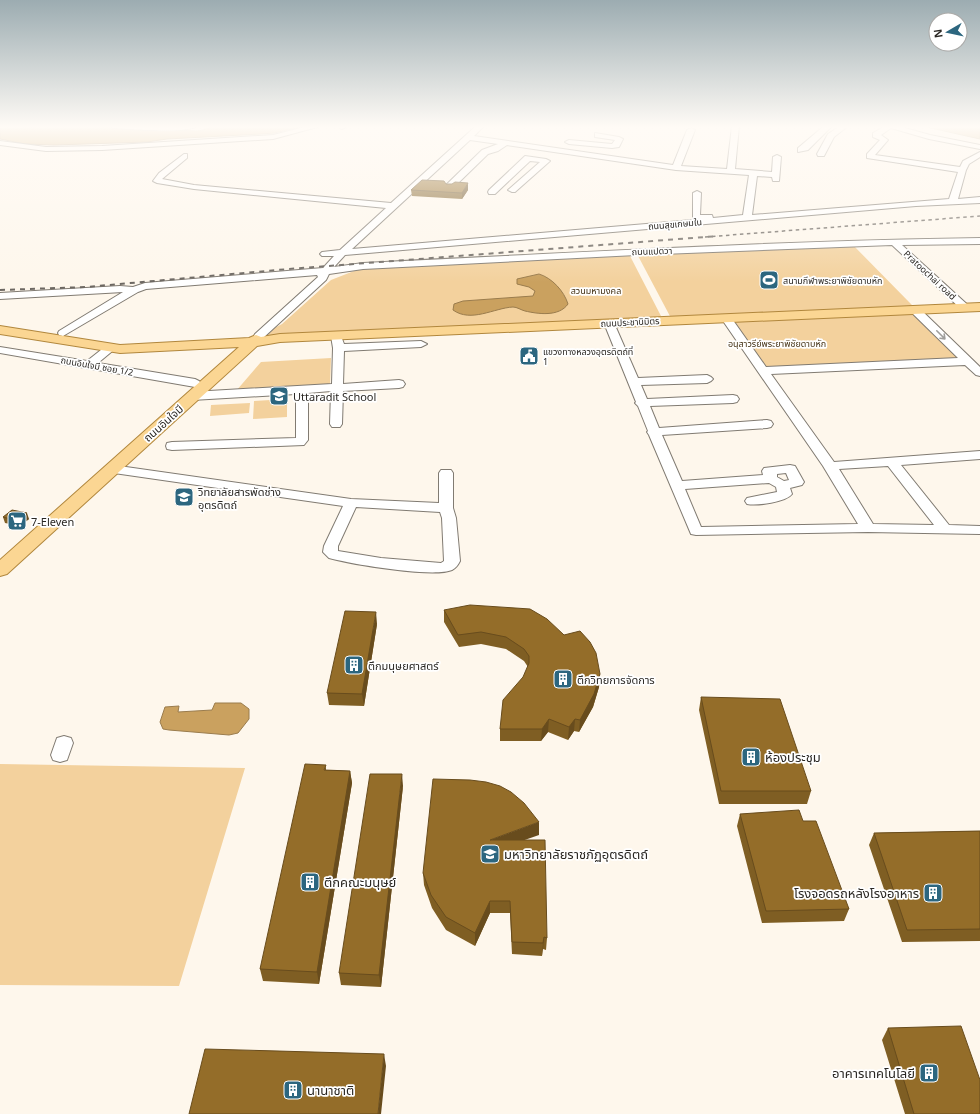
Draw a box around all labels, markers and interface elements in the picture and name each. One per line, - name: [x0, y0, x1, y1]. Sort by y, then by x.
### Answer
- north arrow: [928, 12, 968, 52]
- text: N: [930, 28, 946, 39]
- street label: ถนนสุขเกษมใน: [648, 215, 702, 233]
- street label: ถนนแปดวา: [632, 244, 672, 258]
- street label: Pratoochai road: [901, 247, 959, 303]
- sports icon: สนามกีฬาพระยาพิชัยดาบหัก: [758, 269, 780, 291]
- place label: สนามกีฬาพระยาพิชัยดาบหัก: [783, 274, 882, 287]
- park label: สวนมหามงคล: [571, 284, 621, 297]
- street label: ถนนประชานิมิตร: [600, 314, 660, 330]
- one-way arrow: [936, 330, 946, 340]
- park label: อนุสาวรีย์พระยาพิชัยดาบหัก: [728, 337, 826, 350]
- public building icon: แขวงทางหลวงอุตรดิตถ์ที่ 1: [518, 345, 540, 367]
- place label: แขวงทางหลวงอุตรดิตถ์ที่ 1: [543, 345, 633, 368]
- street label: ถนนอินใจมี ซอย 1/2: [60, 353, 134, 379]
- school or university icon: Uttaradit School: [268, 385, 290, 407]
- place label: Uttaradit School: [293, 389, 376, 404]
- street label: ถนนอินใจมี: [140, 401, 186, 445]
- place label: วิทยาลัยสารพัดช่าง อุตรดิตถ์: [198, 484, 281, 512]
- school or university icon: วิทยาลัยสารพัดช่าง อุตรดิตถ์: [173, 486, 195, 508]
- supermarket icon: 7-Eleven: [6, 510, 28, 532]
- place label: 7-Eleven: [31, 514, 74, 529]
- building icon: ตึกมนุษยศาสตร์: [343, 654, 365, 676]
- place label: ตึกมนุษยศาสตร์: [368, 658, 439, 673]
- building icon: ตึกวิทยการจัดการ: [552, 668, 574, 690]
- place label: ตึกวิทยการจัดการ: [577, 672, 655, 687]
- building icon: ห้องประชุม: [740, 746, 762, 768]
- place label: ห้องประชุม: [765, 748, 821, 766]
- school or university icon: มหาวิทยาลัยราชภัฏอุตรดิตถ์: [479, 843, 501, 865]
- place label: มหาวิทยาลัยราชภัฏอุตรดิตถ์: [504, 845, 648, 863]
- building icon: ตึกคณะมนุษย์: [299, 871, 321, 893]
- place label: ตึกคณะมนุษย์: [324, 873, 396, 891]
- building icon: โรงจอดรถหลังโรงอาหาร: [922, 882, 944, 904]
- place label: โรงจอดรถหลังโรงอาหาร: [794, 884, 919, 902]
- building icon: อาคารเทคโนโลยี: [918, 1062, 940, 1084]
- place label: อาคารเทคโนโลยี: [832, 1064, 915, 1082]
- building icon: นานาชาติ: [282, 1079, 304, 1101]
- place label: นานาชาติ: [307, 1081, 354, 1099]

